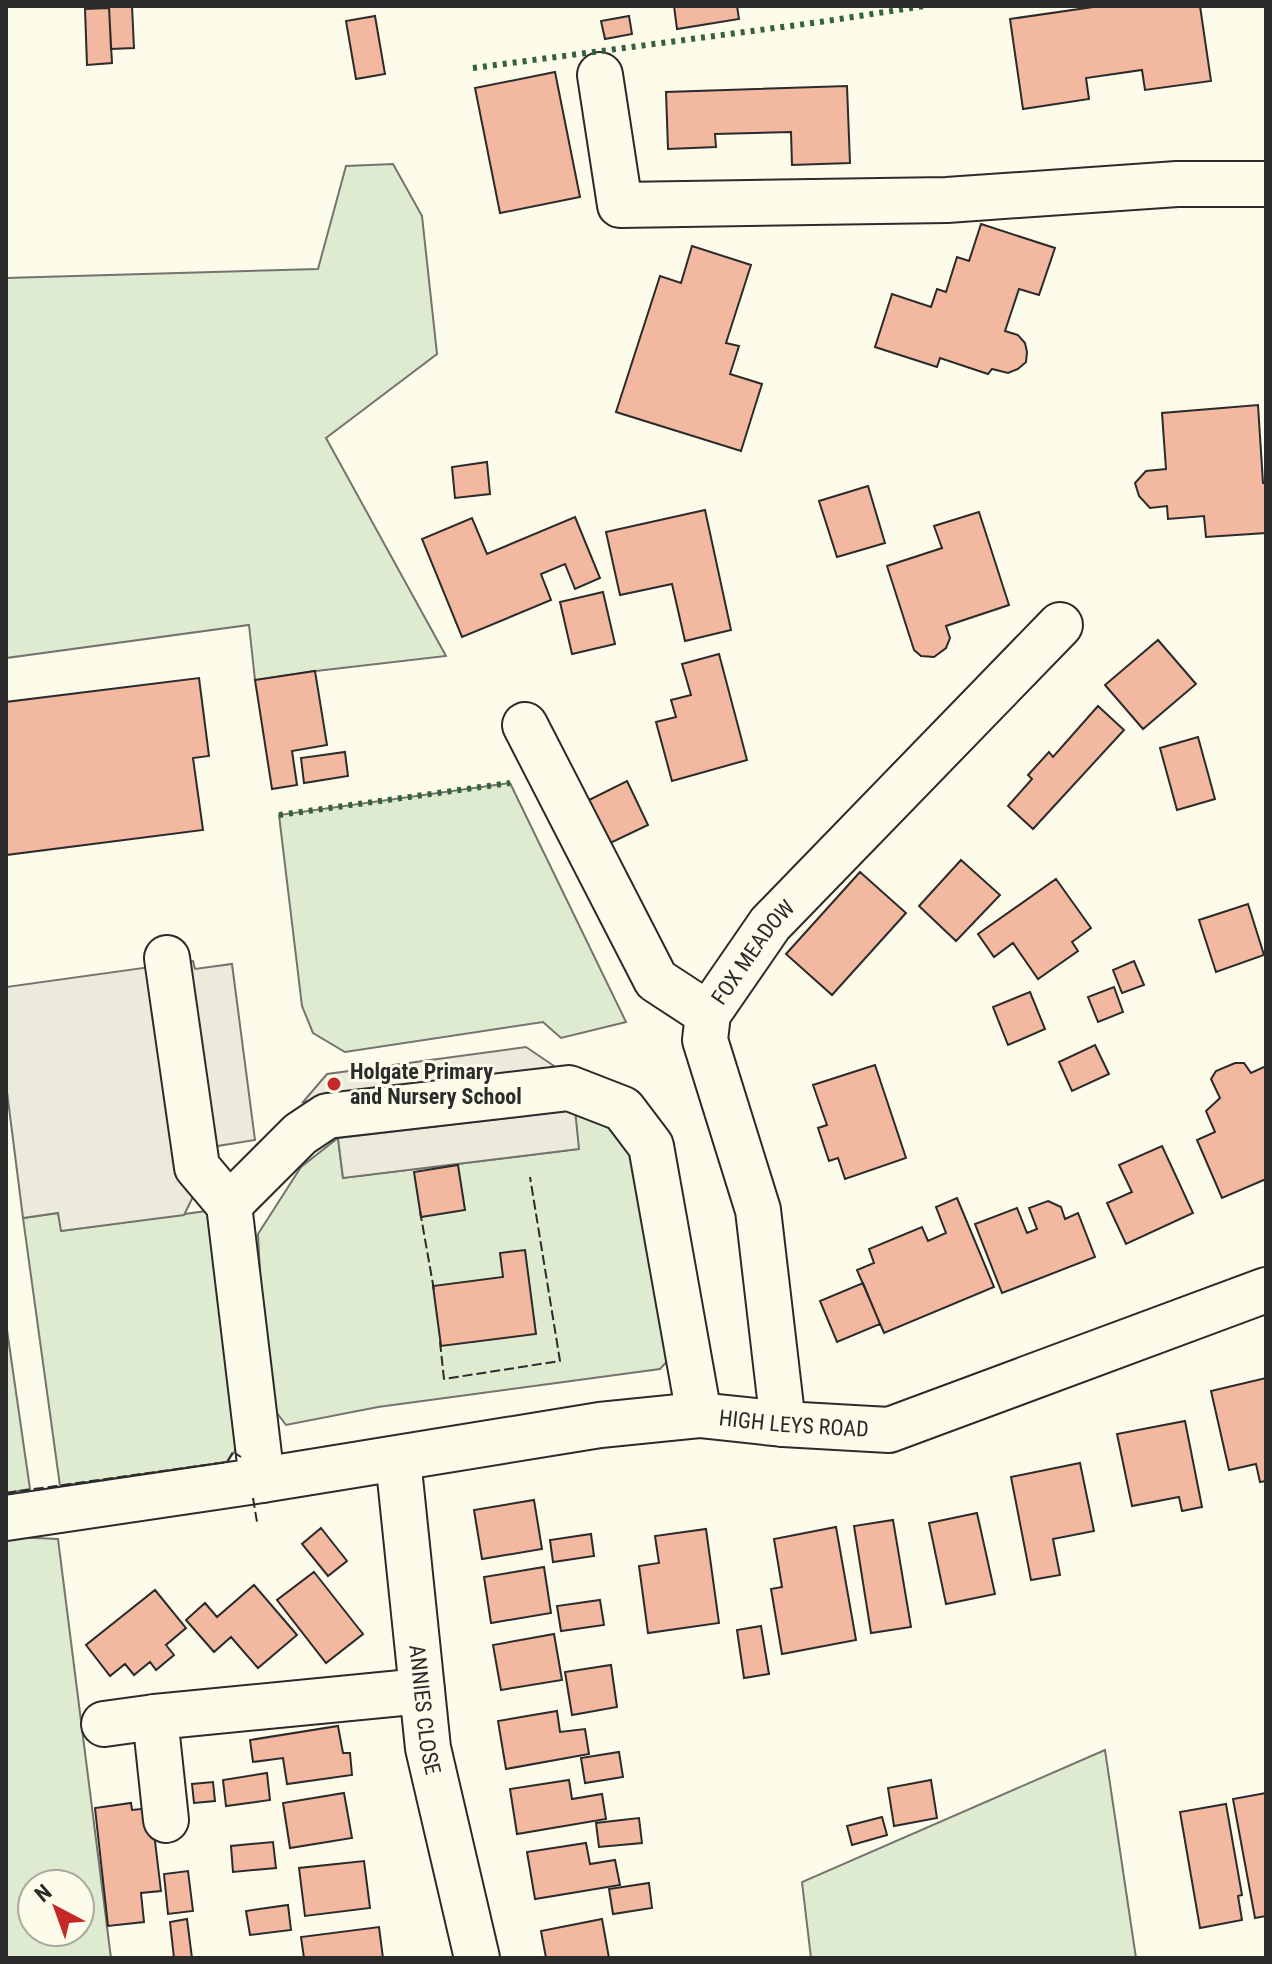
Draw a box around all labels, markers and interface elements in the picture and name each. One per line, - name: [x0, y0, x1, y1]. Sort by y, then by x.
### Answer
- street label: FOX MEADOW: [706, 895, 800, 1009]
- place label: Holgate Primary and Nursery School: [350, 1059, 522, 1109]
- marker: Holgate Primary and Nursery School: [325, 1075, 343, 1093]
- street label: HIGH LEYS ROAD: [718, 1405, 869, 1442]
- street label: ANNIES CLOSE: [404, 1643, 446, 1777]
- north arrow: [16, 1868, 96, 1948]
- text: N: [30, 1879, 56, 1907]

